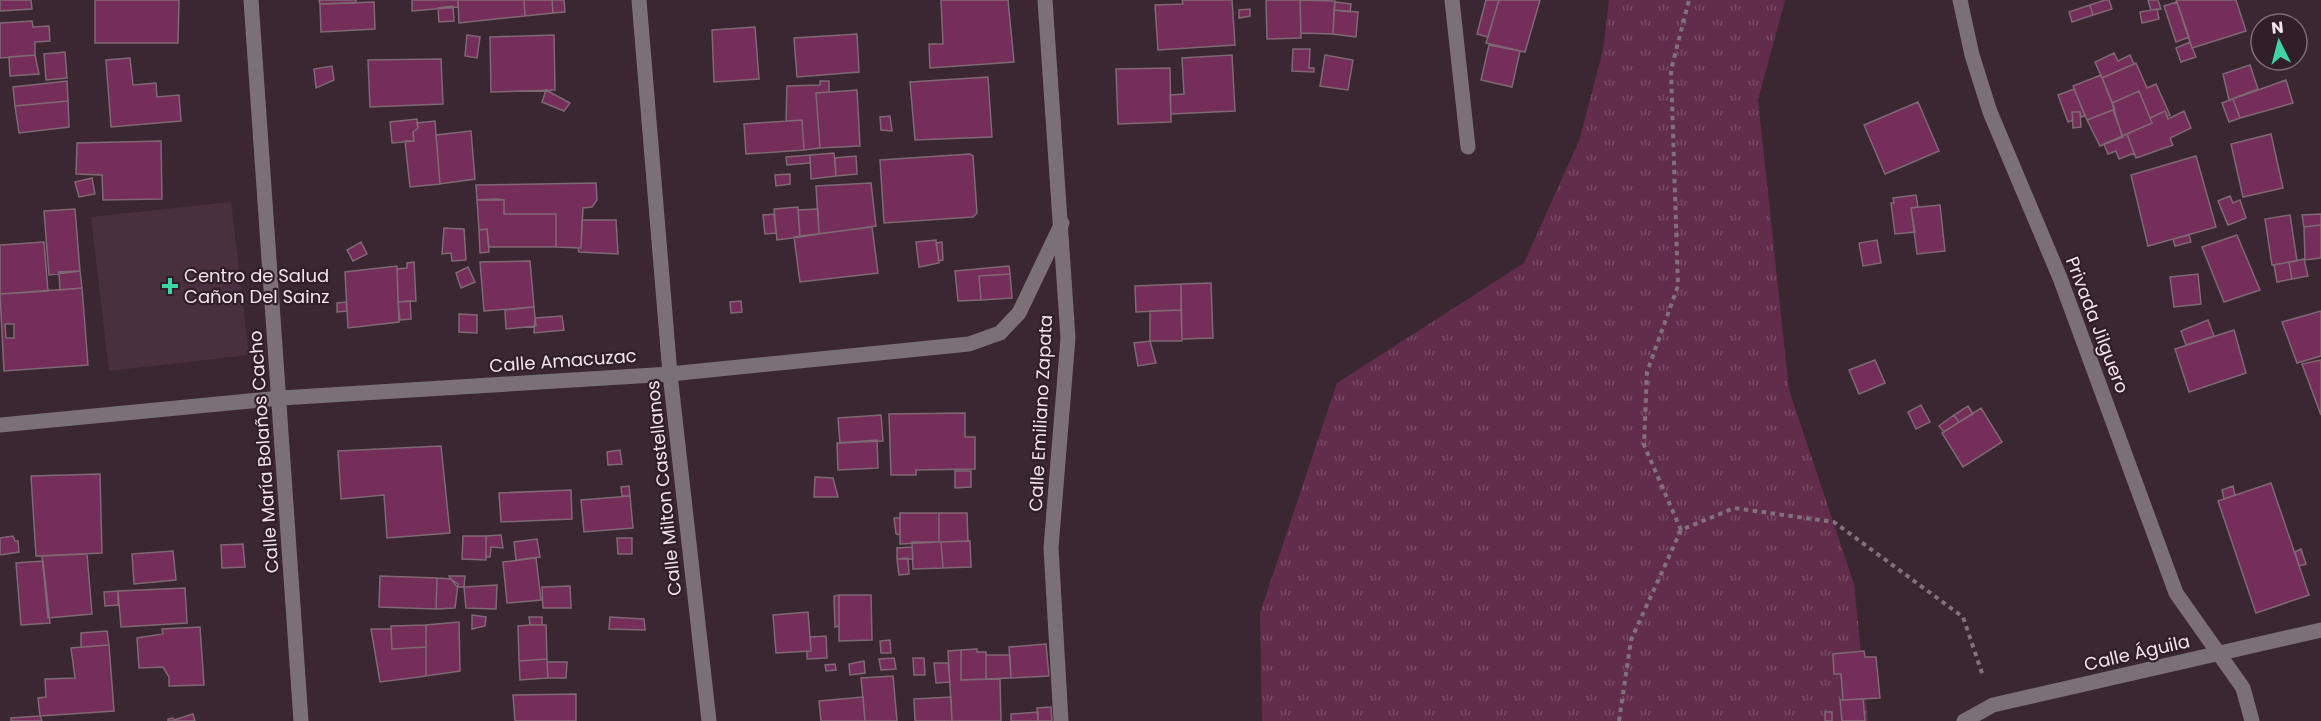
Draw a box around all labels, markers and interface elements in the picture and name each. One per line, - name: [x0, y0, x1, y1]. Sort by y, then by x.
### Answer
- north arrow: [2249, 12, 2309, 72]
- text: N: [2270, 16, 2285, 40]
- street label: Privada Jilguero: [2060, 253, 2135, 397]
- place label: Centro de Salud Cañon Del Sainz: [184, 263, 329, 309]
- marker: Centro de Salud Cañon Del Sainz: [161, 277, 179, 295]
- street label: Calle Emiliano Zapata: [1023, 314, 1058, 512]
- street label: Calle María Bolaños Cacho: [243, 330, 284, 574]
- street label: Calle Amacuzac: [489, 343, 637, 378]
- street label: Calle Milton Castellanos: [640, 379, 687, 597]
- street label: Calle Águila: [2082, 628, 2192, 677]

